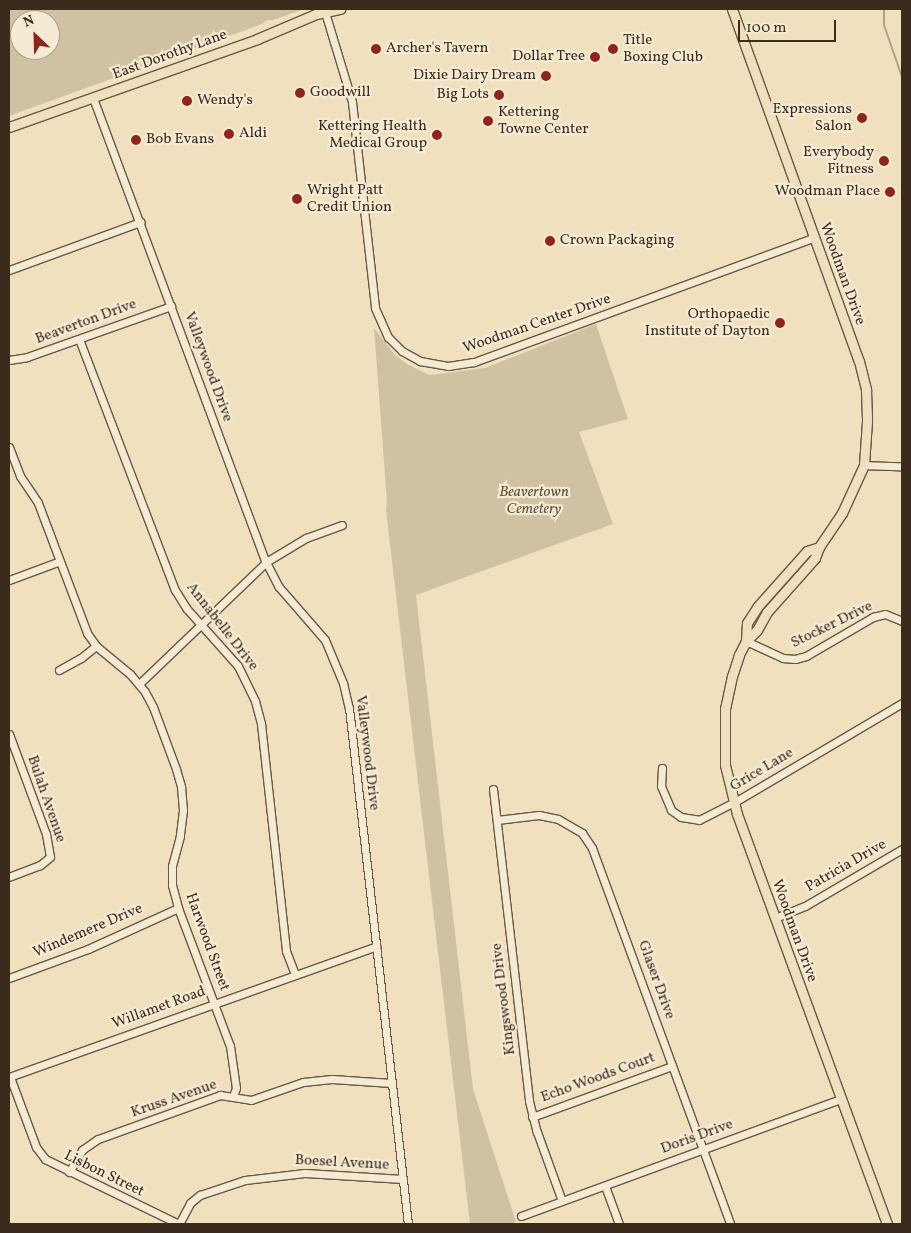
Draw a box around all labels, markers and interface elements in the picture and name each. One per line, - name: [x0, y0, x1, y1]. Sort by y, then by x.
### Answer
- north arrow: [10, 10, 60, 60]
- scale bar: [741, 10, 838, 42]
- text: N: [21, 11, 38, 33]
- text: 100 m: [746, 18, 786, 39]
- street label: East Dorothy Lane: [110, 26, 230, 84]
- place label: Title Boxing Club: [623, 31, 703, 66]
- place label: Archer's Tavern: [386, 40, 489, 58]
- marker: Archer's Tavern: [370, 43, 382, 55]
- marker: Title Boxing Club: [607, 43, 619, 55]
- place label: Dollar Tree: [512, 48, 585, 66]
- marker: Dollar Tree: [589, 51, 601, 63]
- place label: Dixie Dairy Dream: [413, 67, 536, 85]
- marker: Dixie Dairy Dream: [540, 70, 552, 82]
- place label: Goodwill: [310, 84, 370, 102]
- place label: Big Lots: [436, 86, 489, 104]
- marker: Goodwill: [294, 87, 306, 99]
- marker: Big Lots: [493, 89, 505, 101]
- place label: Wendy's: [197, 92, 253, 110]
- marker: Wendy's: [181, 95, 193, 107]
- place label: Expressions Salon: [772, 100, 852, 135]
- place label: Kettering Towne Center: [498, 103, 589, 138]
- marker: Expressions Salon: [856, 112, 868, 124]
- marker: Kettering Towne Center: [482, 115, 494, 127]
- place label: Kettering Health Medical Group: [318, 117, 427, 152]
- place label: Aldi: [239, 125, 267, 143]
- marker: Aldi: [223, 128, 235, 140]
- marker: Kettering Health Medical Group: [431, 129, 443, 141]
- place label: Bob Evans: [146, 131, 214, 149]
- marker: Bob Evans: [130, 134, 142, 146]
- place label: Everybody Fitness: [803, 143, 874, 178]
- marker: Everybody Fitness: [878, 155, 890, 167]
- place label: Wright Patt Credit Union: [307, 181, 392, 216]
- place label: Woodman Place: [775, 183, 880, 201]
- marker: Woodman Place: [884, 186, 896, 198]
- marker: Wright Patt Credit Union: [291, 193, 303, 205]
- street label: Woodman Drive: [815, 220, 869, 328]
- place label: Crown Packaging: [560, 232, 674, 250]
- marker: Crown Packaging: [544, 235, 556, 247]
- street label: Woodman Center Drive: [461, 290, 613, 358]
- street label: Beaverton Drive: [33, 295, 139, 349]
- place label: Orthopaedic Institute of Dayton: [646, 305, 770, 340]
- street label: Valleywood Drive: [180, 309, 236, 425]
- marker: Orthopaedic Institute of Dayton: [774, 317, 786, 329]
- park label: Beavertown Cemetery: [499, 483, 569, 518]
- street label: Annabelle Drive: [182, 579, 262, 675]
- street label: Stocker Drive: [788, 597, 876, 653]
- street label: Valleywood Drive: [351, 694, 383, 812]
- street label: Grice Lane: [727, 744, 797, 796]
- street label: Bulah Avenue: [23, 753, 69, 845]
- street label: Patricia Drive: [802, 836, 890, 896]
- street label: Woodman Drive: [767, 877, 821, 985]
- street label: Harwood Street: [181, 890, 233, 994]
- street label: Windemere Drive: [31, 900, 145, 962]
- street label: Glaser Drive: [633, 938, 679, 1022]
- street label: Kingswood Drive: [488, 942, 520, 1056]
- street label: Willamet Road: [110, 983, 208, 1033]
- street label: Echo Woods Court: [538, 1049, 658, 1107]
- street label: Kruss Avenue: [129, 1076, 219, 1122]
- street label: Doris Drive: [658, 1116, 736, 1158]
- street label: Lisbon Street: [61, 1147, 147, 1201]
- street label: Boesel Avenue: [294, 1152, 390, 1174]

